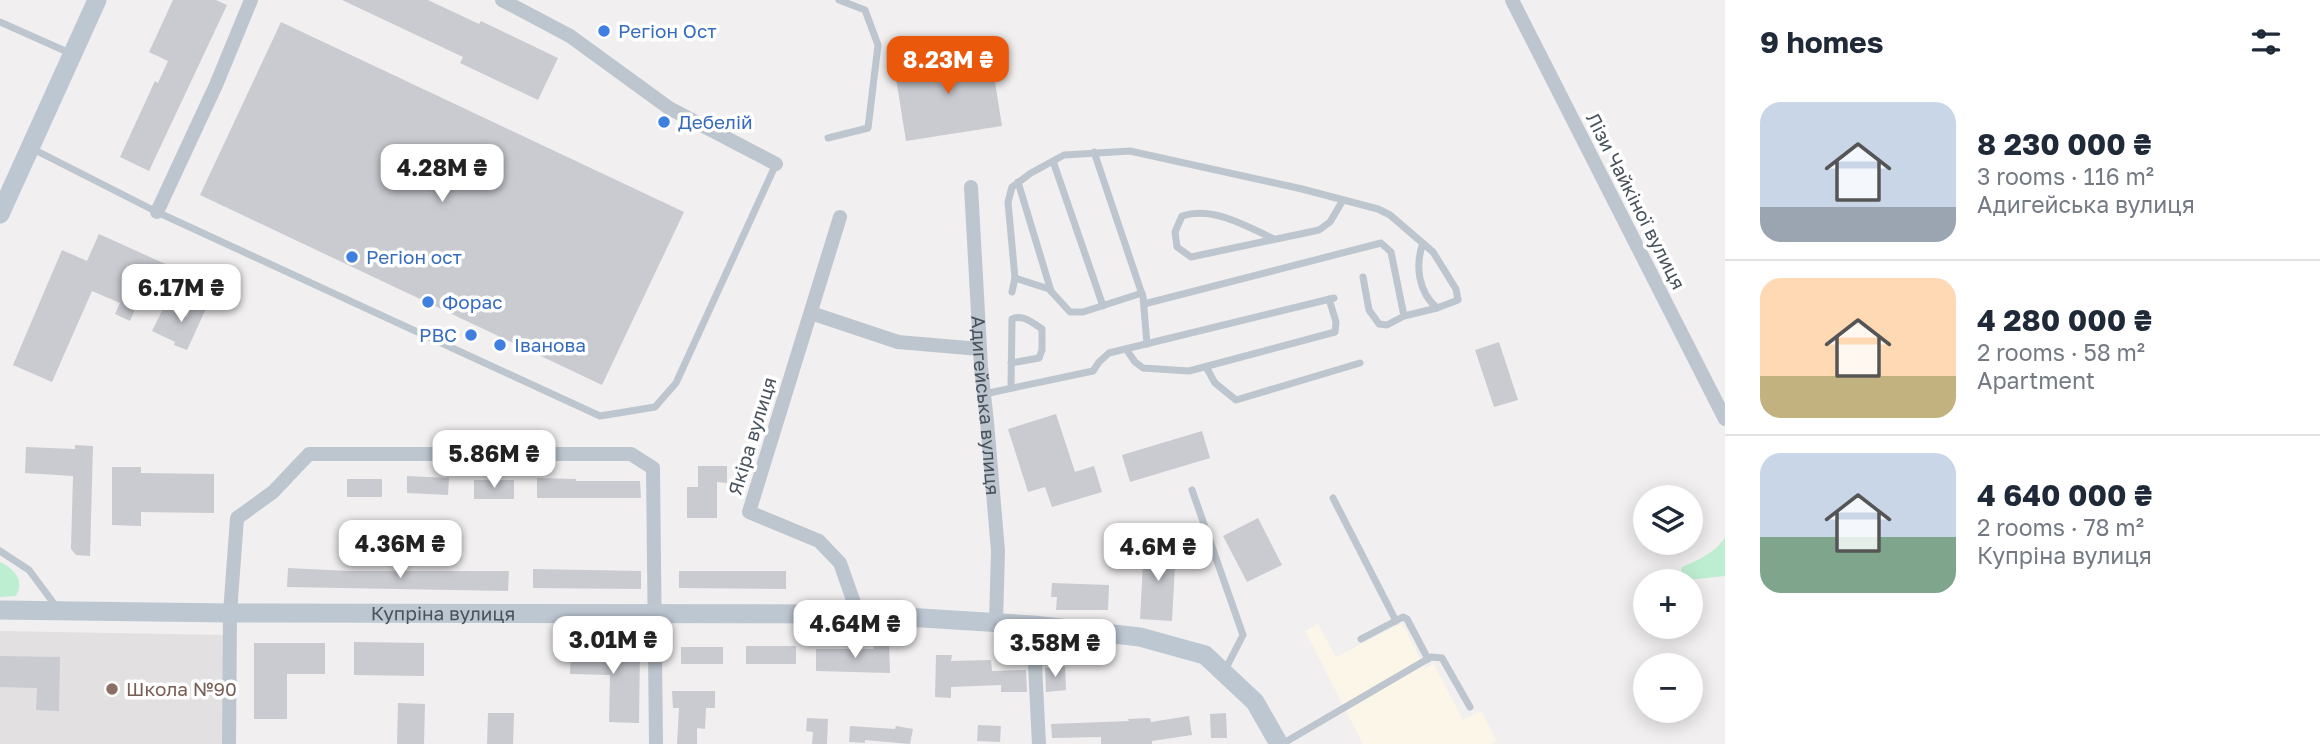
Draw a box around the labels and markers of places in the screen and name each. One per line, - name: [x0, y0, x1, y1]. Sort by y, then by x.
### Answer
- place label: Регіон Ост: [618, 19, 717, 42]
- marker: Регіон Ост: [596, 23, 612, 39]
- pin: 8.23M ₴: [883, 36, 1013, 96]
- place label: Дебелій: [678, 110, 753, 133]
- marker: Дебелій: [656, 114, 672, 130]
- pin: 4.28M ₴: [377, 144, 507, 204]
- place label: Регіон ост: [366, 245, 462, 268]
- marker: Регіон ост: [344, 249, 360, 265]
- pin: 6.17M ₴: [116, 264, 246, 324]
- place label: Форас: [442, 290, 503, 313]
- marker: Форас: [420, 294, 436, 310]
- place label: РВС: [419, 323, 457, 346]
- marker: РВС: [463, 327, 479, 343]
- place label: Іванова: [514, 333, 586, 356]
- marker: Іванова: [492, 337, 508, 353]
- pin: 5.86M ₴: [429, 430, 559, 490]
- pin: 4.36M ₴: [335, 520, 465, 580]
- pin: 4.6M ₴: [1101, 524, 1215, 583]
- pin: 4.64M ₴: [790, 600, 920, 660]
- pin: 3.01M ₴: [548, 616, 678, 676]
- pin: 3.58M ₴: [990, 620, 1120, 679]
- place label: Школа №90: [126, 677, 237, 700]
- marker: Школа №90: [104, 681, 120, 697]

